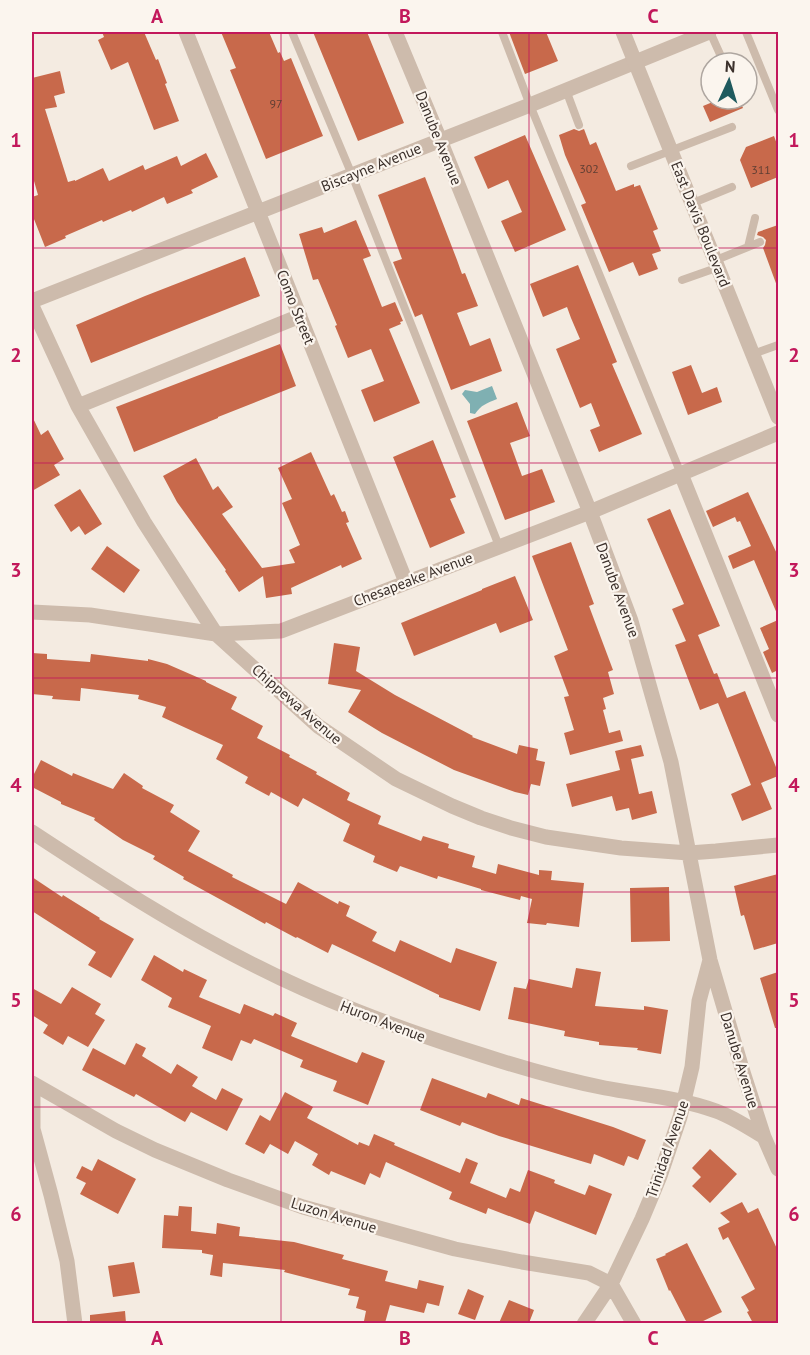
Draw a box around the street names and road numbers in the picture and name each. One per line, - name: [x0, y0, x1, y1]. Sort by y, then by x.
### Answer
- street label: Danube Avenue: [412, 88, 466, 188]
- street label: Biscayne Avenue: [318, 138, 424, 196]
- street label: East Davis Boulevard: [667, 158, 735, 290]
- street label: Como Street: [272, 267, 320, 347]
- street label: Danube Avenue: [592, 540, 644, 640]
- street label: Chesapeake Avenue: [351, 547, 475, 611]
- street label: Chippewa Avenue: [248, 660, 346, 748]
- street label: Huron Avenue: [338, 996, 428, 1046]
- street label: Danube Avenue: [716, 1010, 764, 1110]
- street label: Trinidad Avenue: [641, 1098, 693, 1200]
- street label: Luzon Avenue: [289, 1193, 379, 1237]

